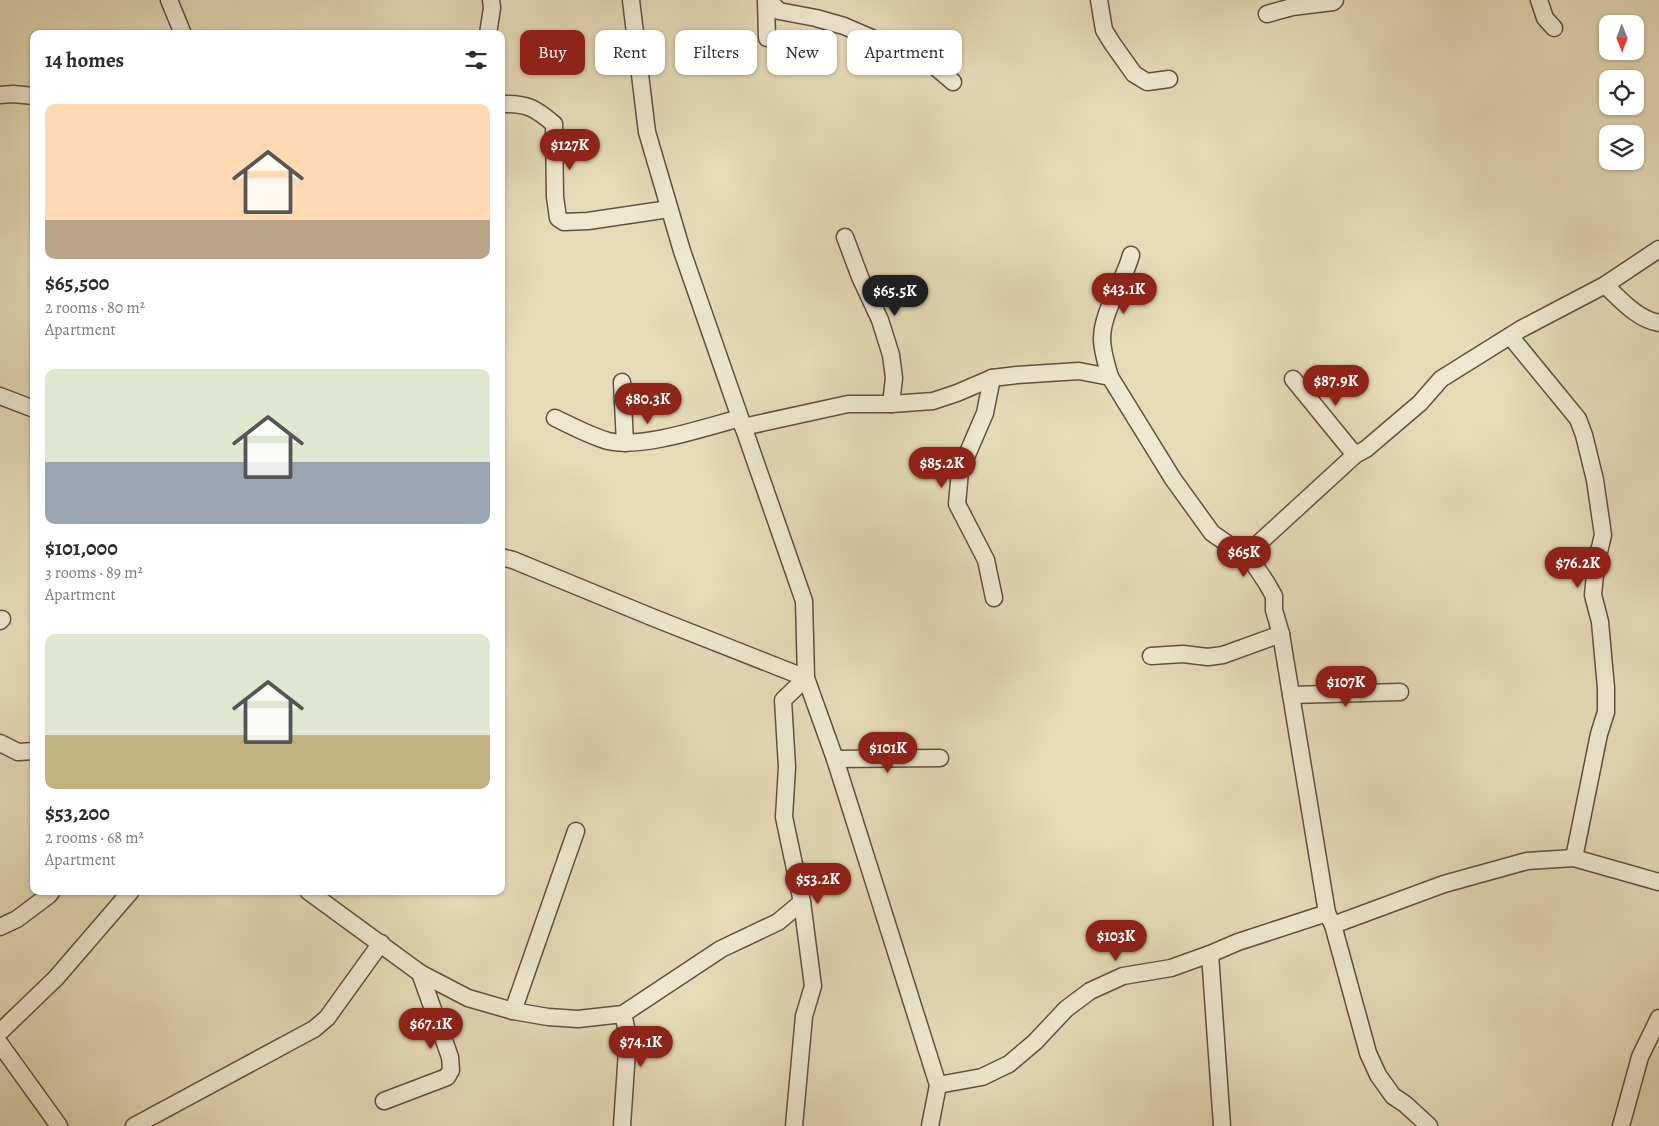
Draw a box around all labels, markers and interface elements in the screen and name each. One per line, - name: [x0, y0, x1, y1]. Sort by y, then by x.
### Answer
- north arrow: [1599, 15, 1644, 60]
- map controls: [1599, 15, 1644, 170]
- chip: Buy: [520, 30, 585, 75]
- chip: Rent: [595, 30, 665, 75]
- chip: Filters: [675, 30, 757, 75]
- chip: New: [767, 30, 837, 75]
- chip: Apartment: [847, 30, 962, 75]
- text: 14 homes: [45, 46, 124, 74]
- icon: filters: [462, 46, 490, 74]
- button: locate: [1599, 70, 1644, 115]
- button: layers: [1599, 125, 1644, 170]
- pin: $127K: [535, 128, 605, 171]
- text: $127K: [551, 134, 589, 156]
- icon: home: [223, 137, 313, 227]
- text: $65,500: [45, 269, 109, 297]
- pin: $43.1K: [1083, 272, 1165, 315]
- pin: $65.5K: [854, 274, 936, 317]
- text: $43.1K: [1103, 278, 1145, 300]
- text: $65.5K: [873, 280, 917, 302]
- text: 2 rooms · 80 m²: [45, 297, 145, 319]
- text: Apartment: [45, 319, 116, 341]
- pin: $87.9K: [1295, 364, 1377, 407]
- text: $87.9K: [1314, 370, 1358, 392]
- pin: $80.3K: [607, 382, 689, 425]
- text: $80.3K: [626, 388, 670, 410]
- icon: home: [223, 402, 313, 492]
- pin: $85.2K: [901, 446, 983, 489]
- text: $85.2K: [920, 452, 964, 474]
- text: $101,000: [45, 534, 118, 562]
- pin: $65K: [1214, 536, 1274, 578]
- text: $65K: [1228, 541, 1260, 563]
- pin: $76.2K: [1537, 546, 1619, 589]
- text: $76.2K: [1556, 552, 1600, 574]
- text: 3 rooms · 89 m²: [45, 562, 143, 584]
- text: Apartment: [45, 584, 116, 606]
- pin: $107K: [1311, 666, 1381, 708]
- icon: home: [223, 667, 313, 757]
- text: $107K: [1327, 671, 1365, 693]
- pin: $101K: [853, 732, 923, 774]
- text: $101K: [869, 737, 907, 759]
- text: $53,200: [45, 799, 110, 827]
- text: 2 rooms · 68 m²: [45, 827, 144, 849]
- text: Apartment: [45, 849, 116, 871]
- pin: $53.2K: [777, 862, 859, 905]
- text: $53.2K: [796, 868, 840, 890]
- pin: $103K: [1081, 920, 1151, 962]
- text: $103K: [1097, 925, 1135, 947]
- pin: $67.1K: [390, 1008, 472, 1050]
- text: $67.1K: [410, 1013, 452, 1035]
- pin: $74.1K: [600, 1026, 682, 1068]
- text: $74.1K: [620, 1031, 662, 1053]

